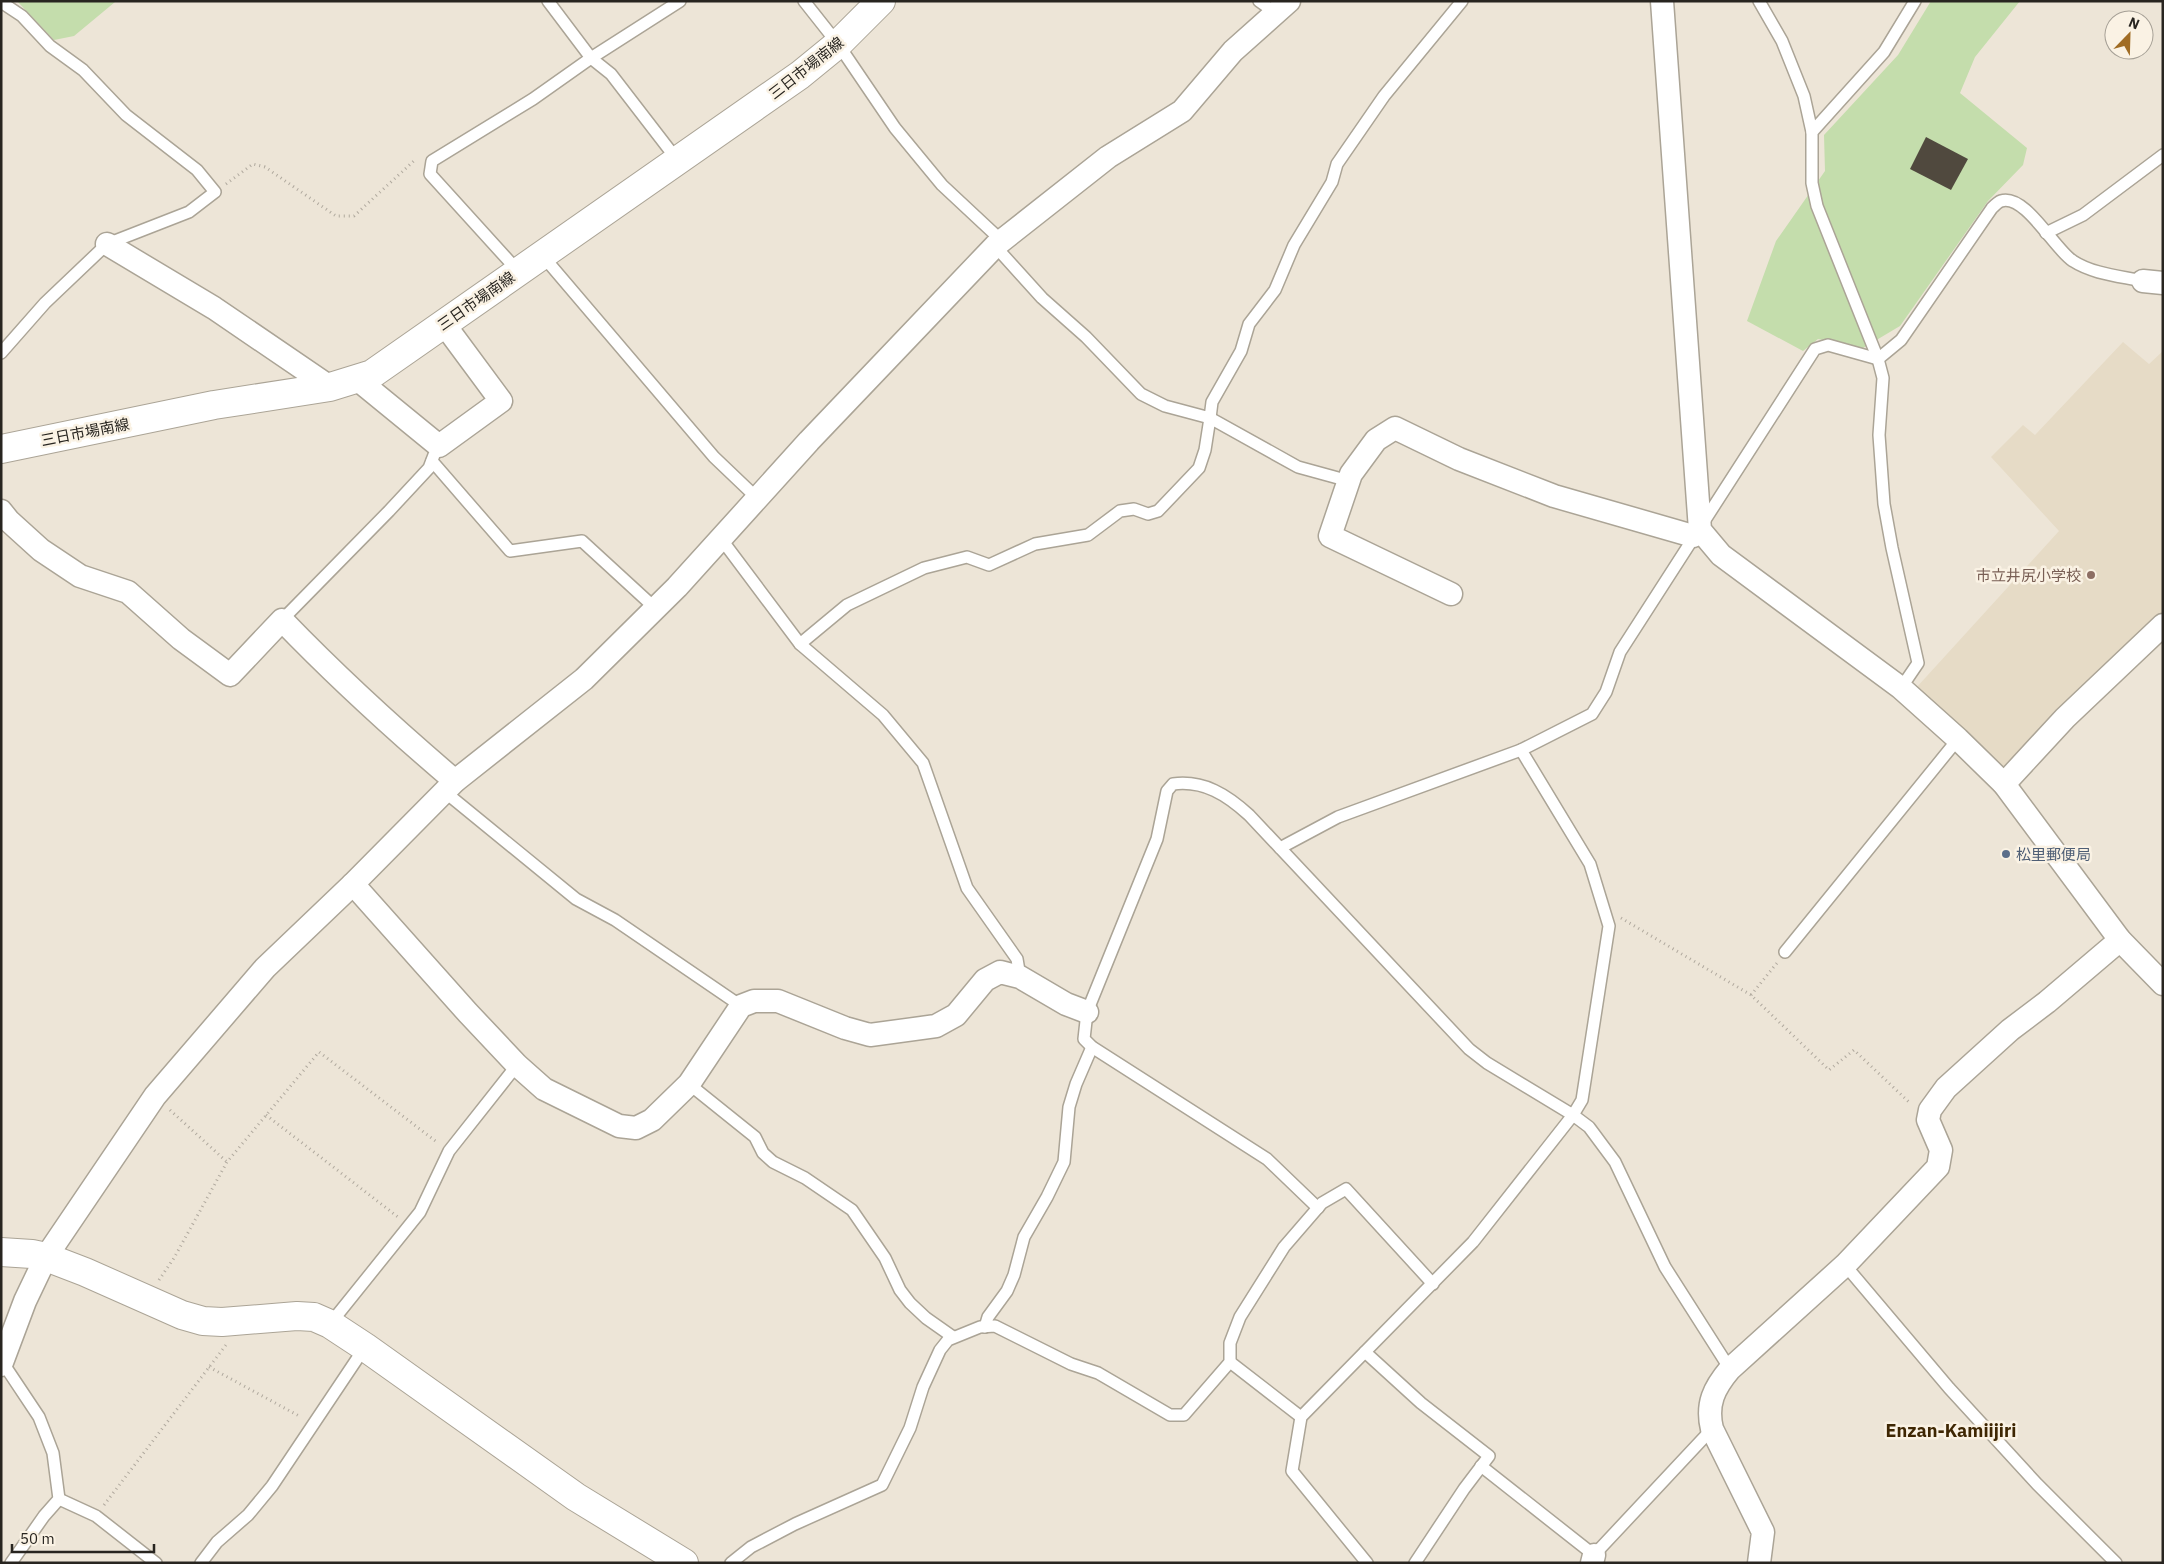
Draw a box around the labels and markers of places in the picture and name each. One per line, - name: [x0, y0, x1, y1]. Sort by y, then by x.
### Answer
- place label: 市立井尻小学校: [1976, 566, 2081, 585]
- marker: 市立井尻小学校: [2085, 569, 2097, 581]
- place label: 松里郵便局: [2016, 845, 2091, 864]
- marker: 松里郵便局: [2000, 848, 2012, 860]

